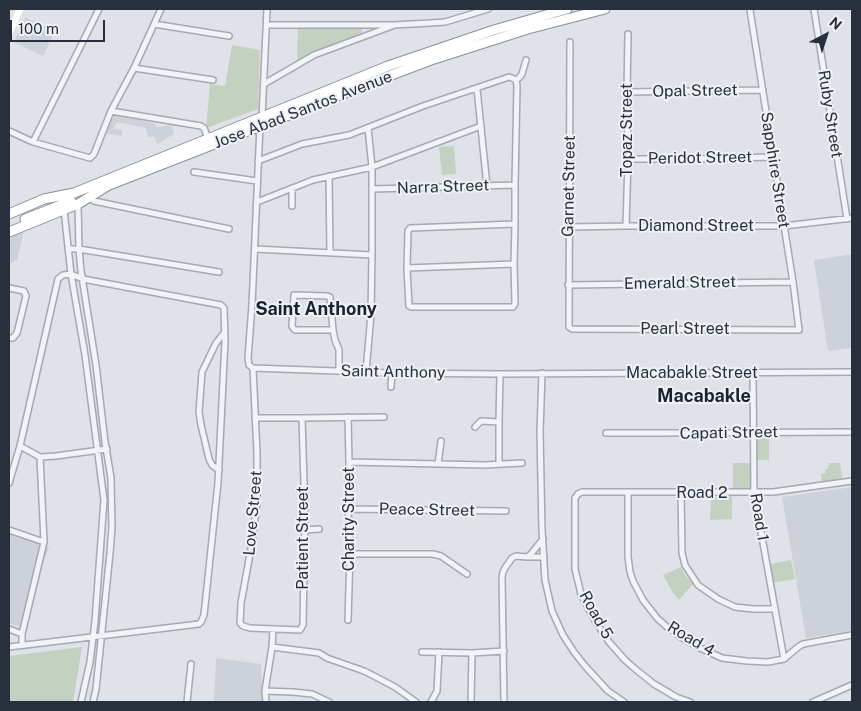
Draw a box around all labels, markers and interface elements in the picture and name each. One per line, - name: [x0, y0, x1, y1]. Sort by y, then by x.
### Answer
- scale bar: [12, 10, 108, 42]
- north arrow: [801, 10, 851, 60]
- text: N: [826, 14, 845, 33]
- text: 100 m: [18, 20, 59, 37]
- street label: Jose Abad Santos Avenue: [211, 67, 395, 153]
- street label: Ruby Street: [814, 69, 846, 159]
- street label: Opal Street: [652, 81, 738, 101]
- street label: Topaz Street: [617, 83, 637, 177]
- street label: Sapphire Street: [756, 110, 794, 230]
- street label: Garnet Street: [559, 135, 579, 237]
- street label: Peridot Street: [648, 147, 752, 169]
- street label: Narra Street: [396, 176, 490, 198]
- street label: Diamond Street: [638, 216, 754, 236]
- street label: Emerald Street: [624, 272, 736, 294]
- district label: Saint Anthony: [255, 298, 377, 320]
- street label: Pearl Street: [640, 319, 730, 339]
- street label: Saint Anthony: [340, 361, 446, 383]
- street label: Macabakle Street: [626, 363, 758, 383]
- district label: Macabakle: [657, 385, 751, 407]
- street label: Capati Street: [680, 423, 778, 443]
- street label: Charity Street: [339, 467, 359, 571]
- street label: Love Street: [240, 470, 266, 556]
- street label: Road 2: [676, 483, 728, 503]
- street label: Patient Street: [293, 486, 313, 590]
- street label: Road 1: [746, 492, 772, 542]
- street label: Peace Street: [379, 500, 475, 520]
- street label: Road 5: [575, 588, 617, 642]
- street label: Road 4: [664, 617, 718, 661]

